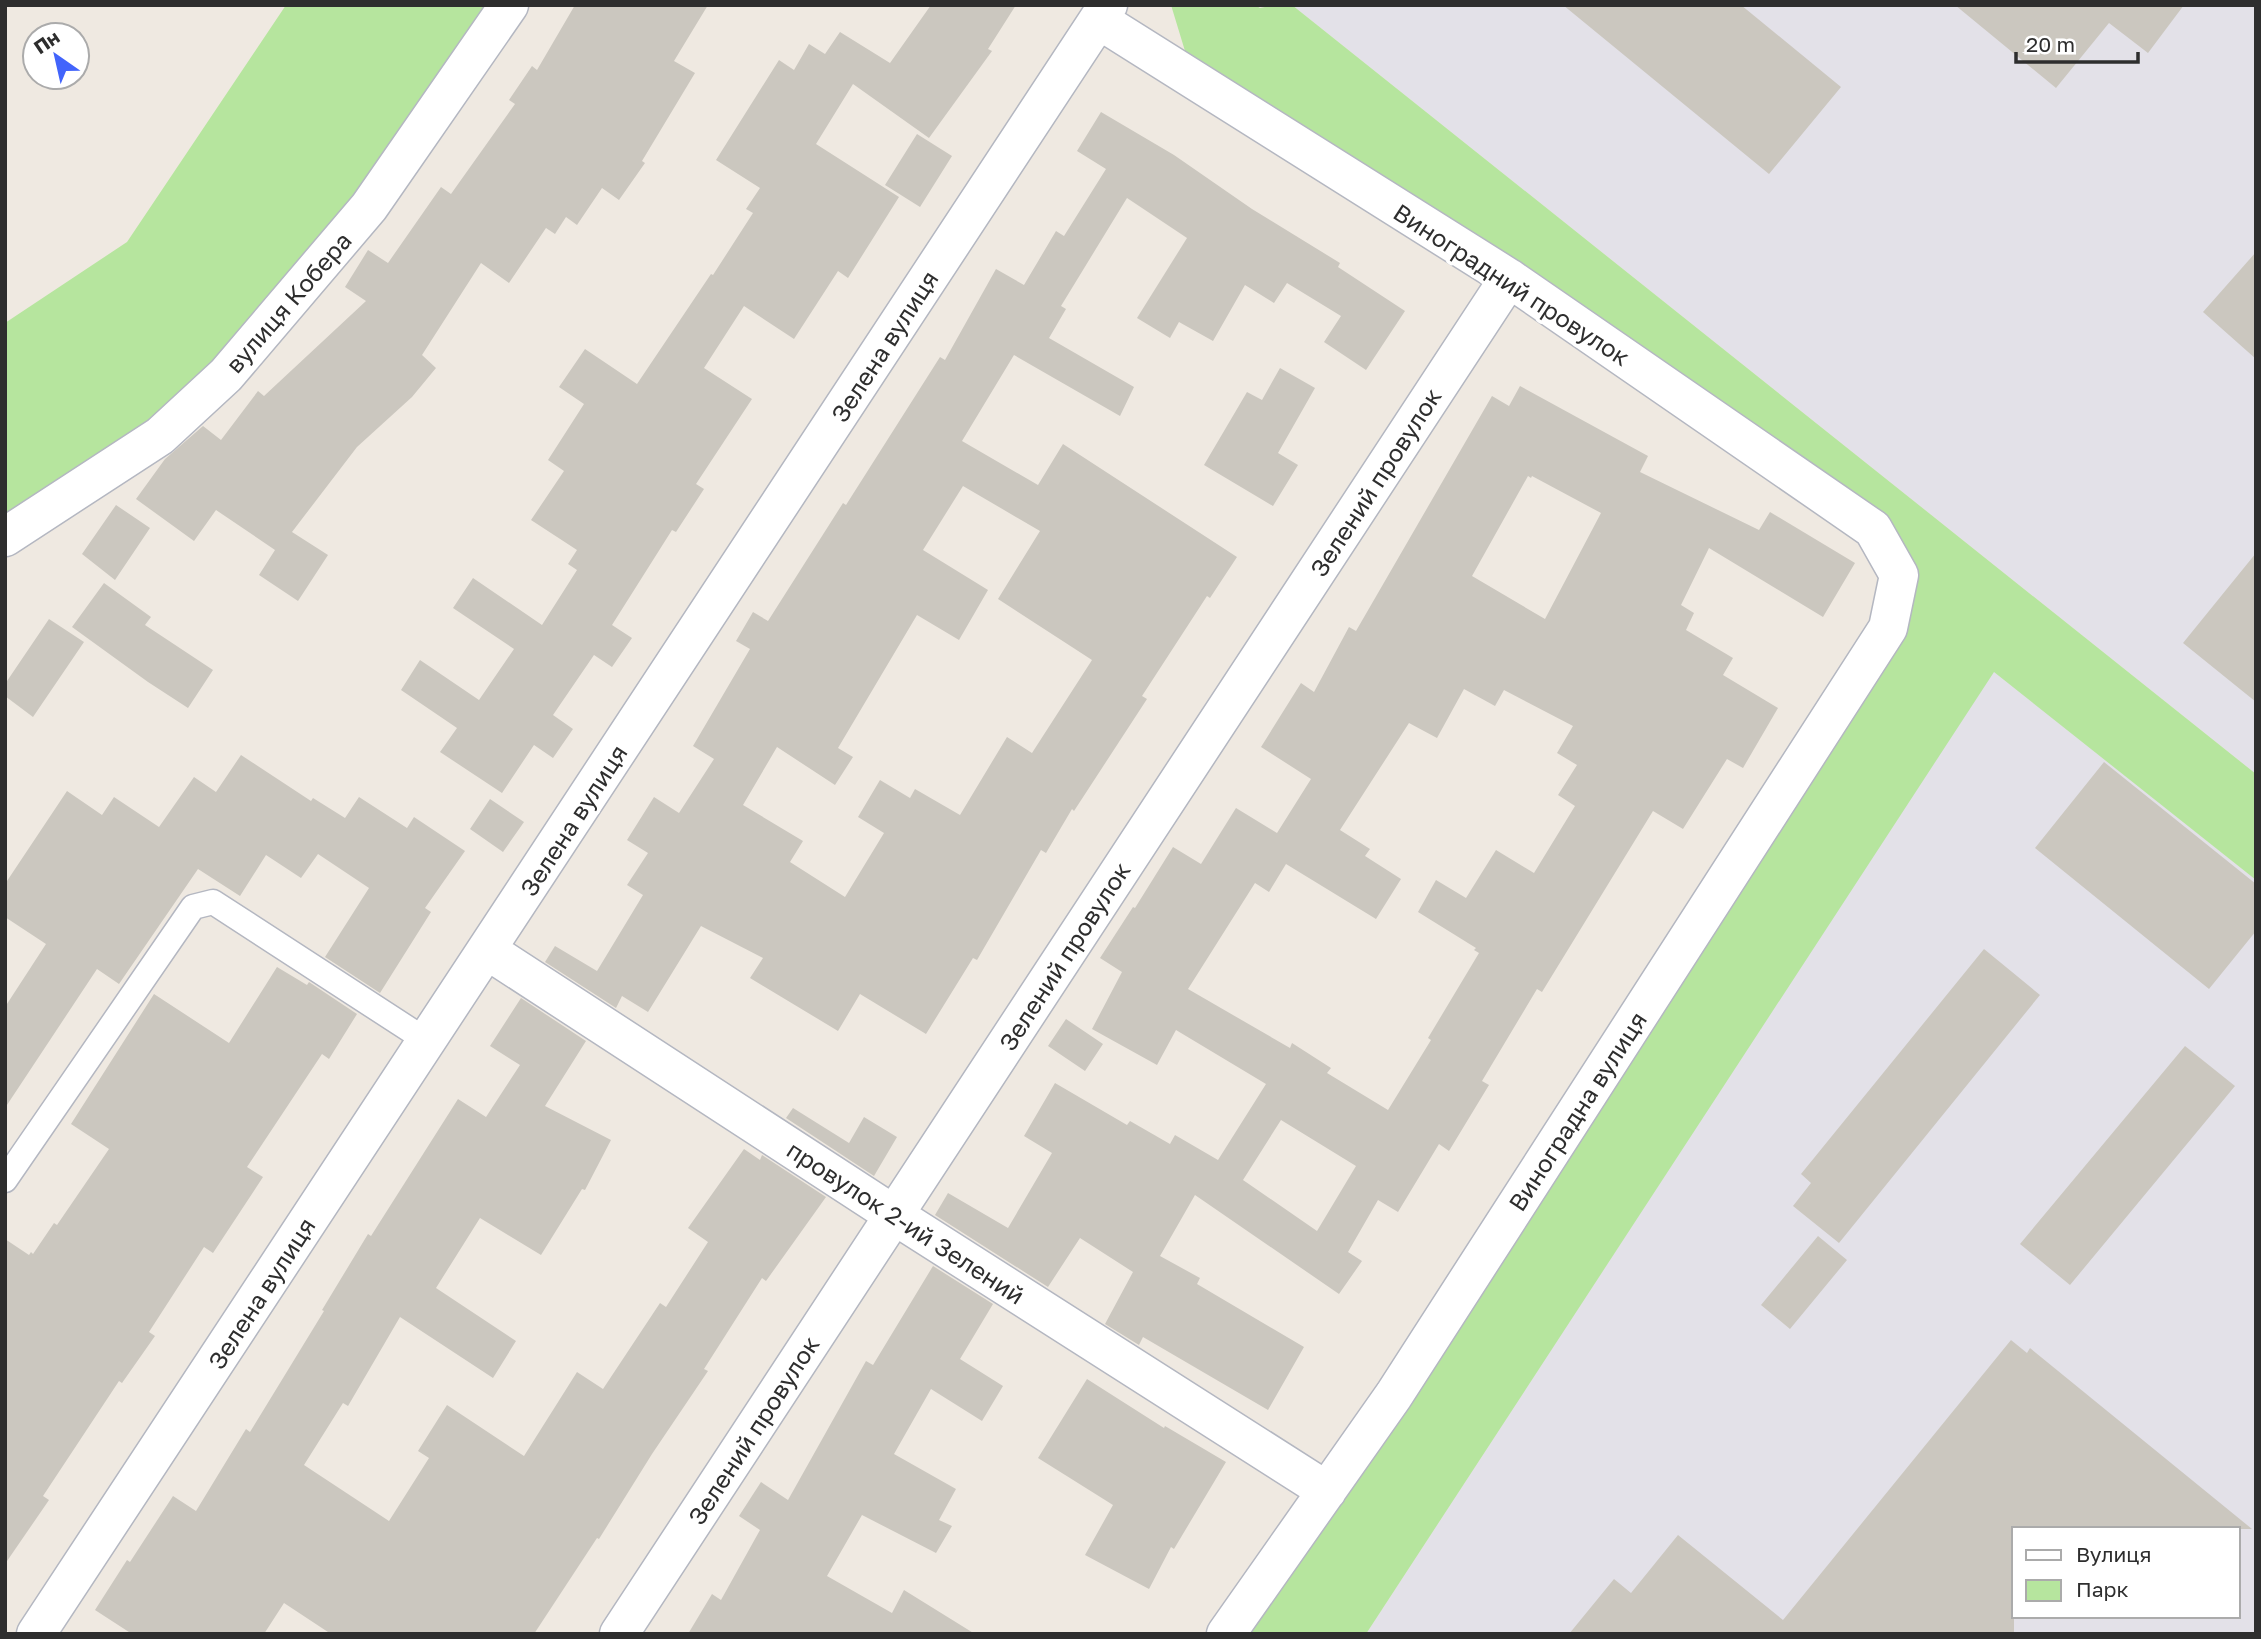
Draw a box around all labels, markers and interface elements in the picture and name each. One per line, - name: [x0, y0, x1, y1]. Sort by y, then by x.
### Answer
- north arrow: [21, 21, 91, 91]
- scale bar: [2016, 21, 2138, 65]
- text: Пн: [29, 25, 63, 58]
- text: 20 m: [2026, 31, 2075, 57]
- street label: Виноградний провулок: [1389, 197, 1636, 371]
- street label: вулиця Кобера: [219, 226, 357, 378]
- street label: Зелена вулиця: [824, 265, 944, 427]
- street label: Зелений провулок: [1303, 382, 1447, 582]
- street label: Зелена вулиця: [513, 739, 633, 901]
- street label: Зелений провулок: [992, 856, 1136, 1056]
- street label: Виноградна вулиця: [1502, 1006, 1652, 1216]
- street label: провулок 2-ий Зелений: [782, 1134, 1030, 1310]
- street label: Зелена вулиця: [201, 1212, 321, 1374]
- street label: Зелений провулок: [681, 1330, 825, 1530]
- legend: [2012, 1527, 2240, 1618]
- text: Вулиця: [2076, 1541, 2152, 1567]
- text: Парк: [2076, 1576, 2129, 1602]

